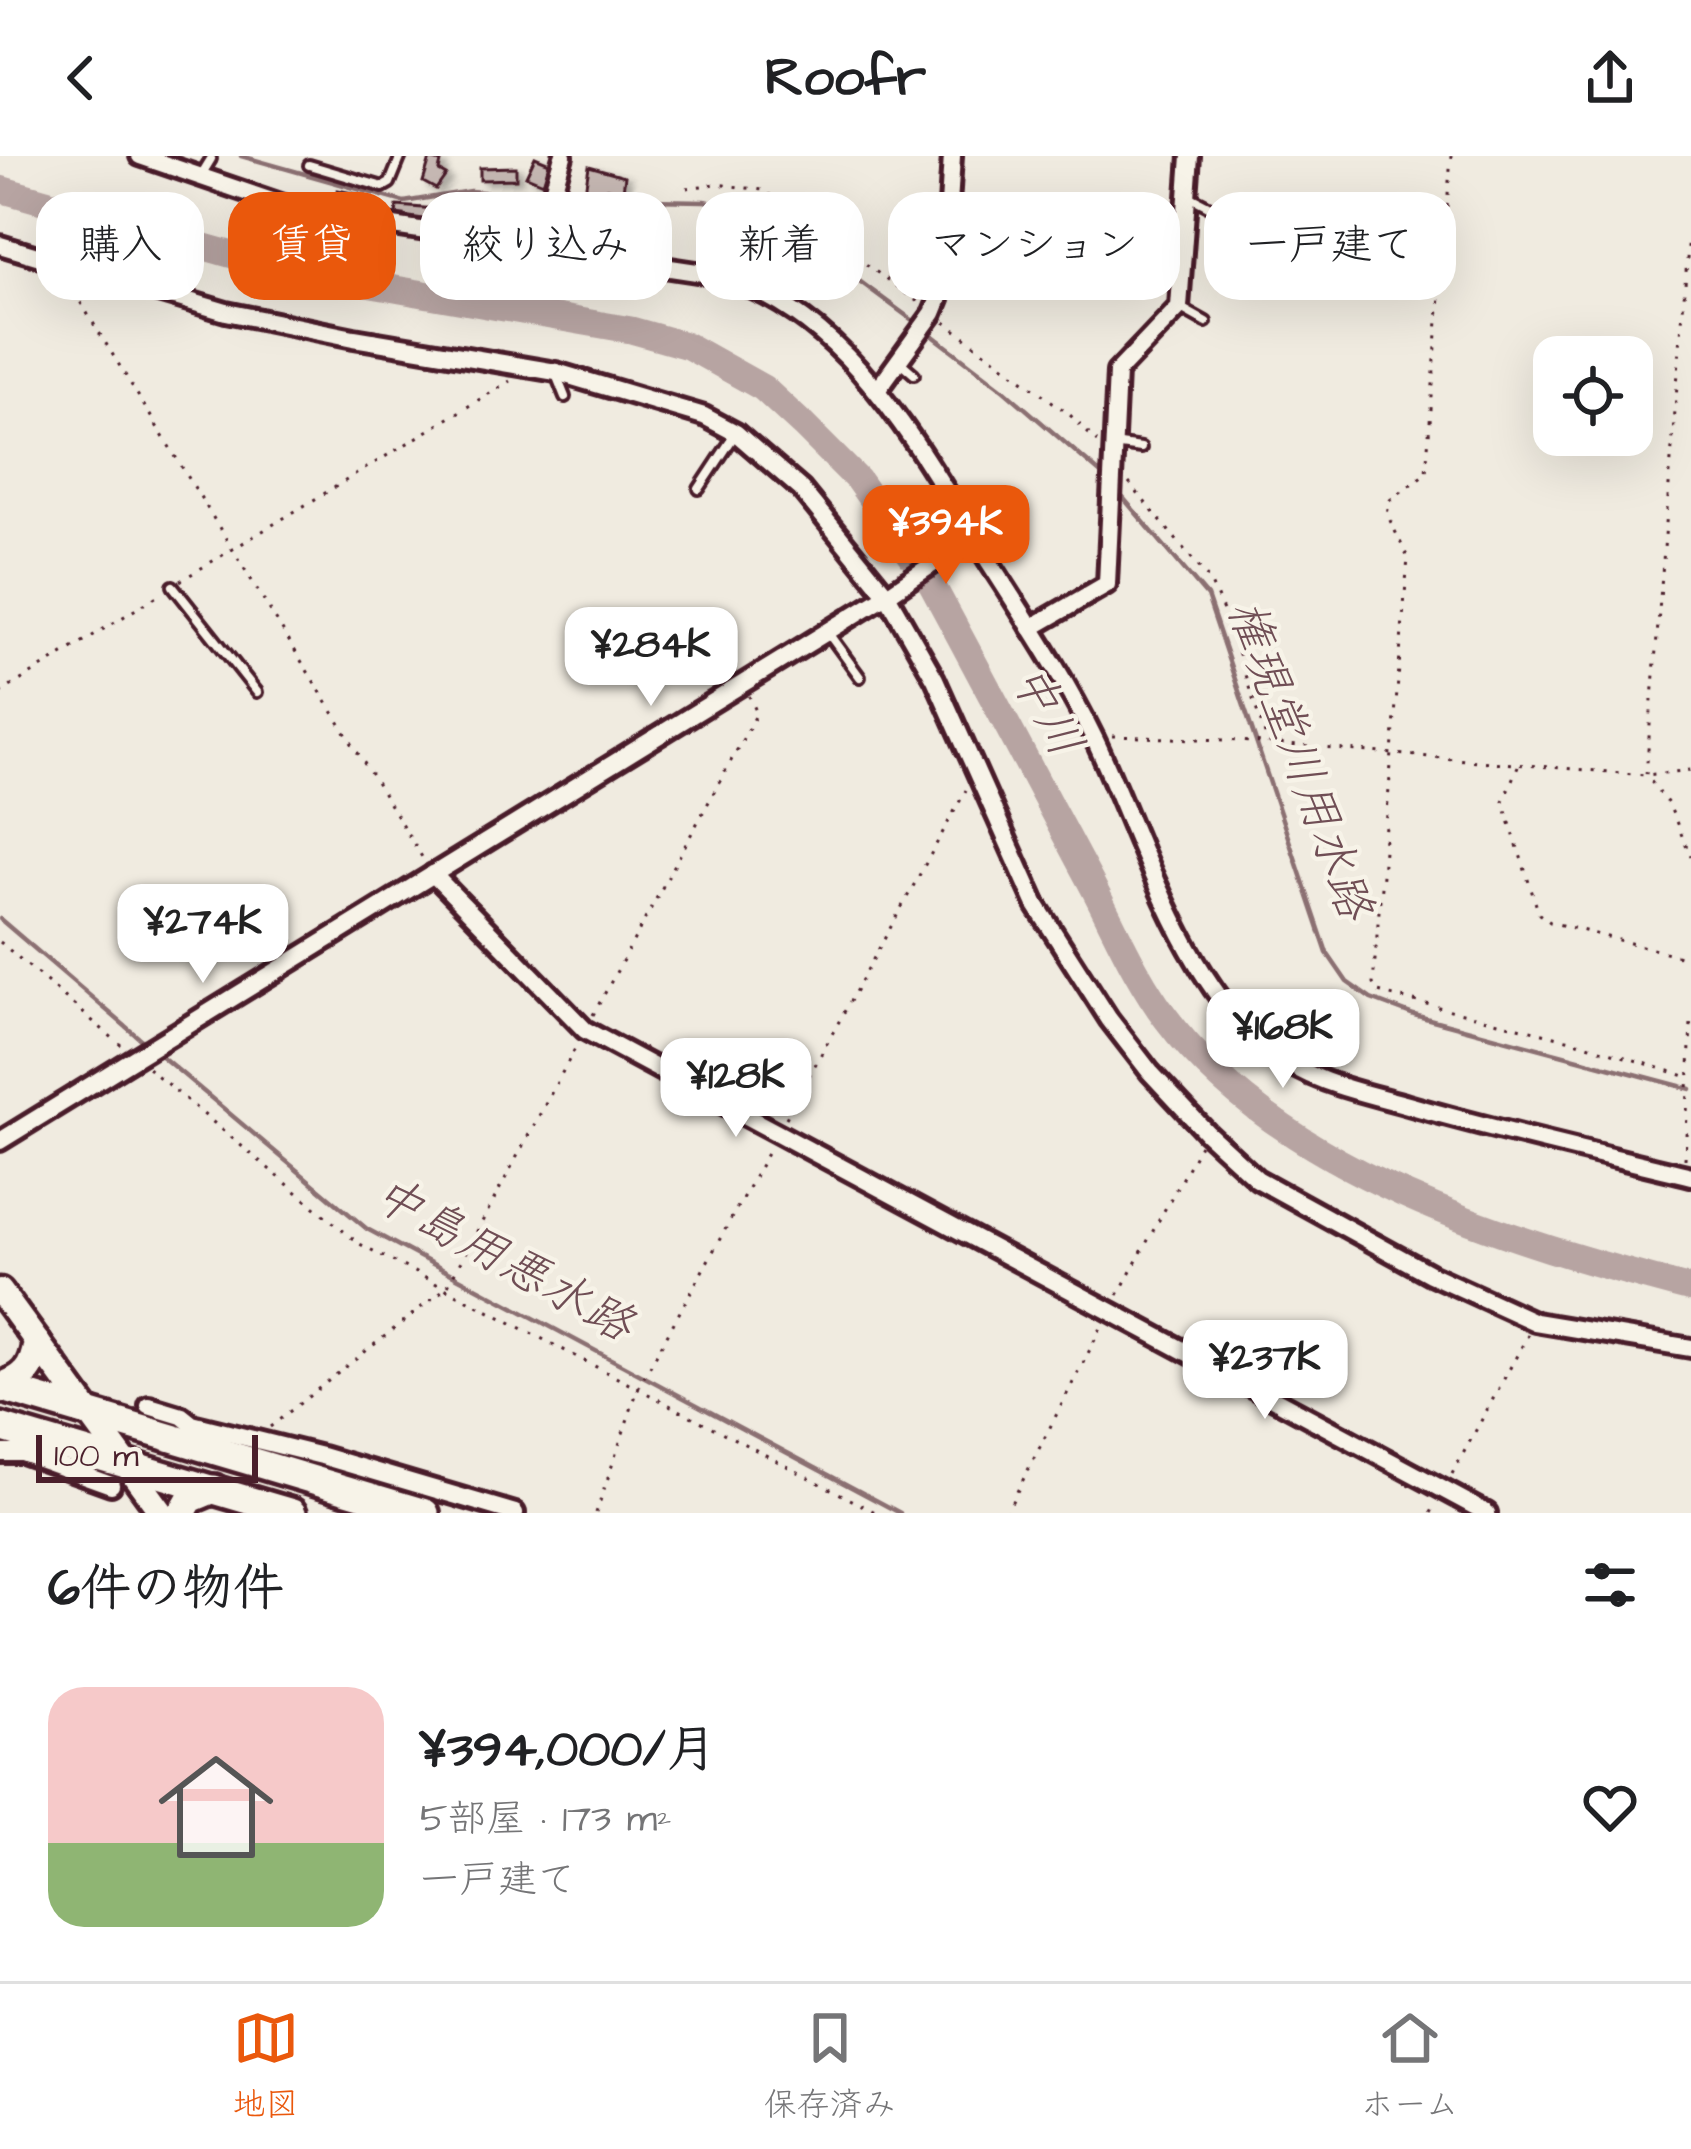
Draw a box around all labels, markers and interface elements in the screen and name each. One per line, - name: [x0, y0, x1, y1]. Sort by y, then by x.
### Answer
- text: Roofr: [765, 41, 926, 116]
- icon: back: [48, 45, 114, 111]
- icon: share: [1577, 45, 1643, 111]
- chip: 購入: [36, 192, 204, 300]
- chip: 賃貸: [228, 192, 396, 300]
- chip: 絞り込み: [420, 192, 672, 300]
- chip: 新着: [696, 192, 864, 300]
- chip: マンション: [888, 192, 1180, 300]
- chip: 一戸建て: [1204, 192, 1456, 300]
- map controls: [1533, 336, 1653, 456]
- button: locate: [1533, 336, 1653, 456]
- pin: ¥394K: [862, 485, 1030, 587]
- text: ¥394K: [889, 497, 1003, 551]
- water label: 権現堂川用水路: [1211, 591, 1388, 932]
- pin: ¥284K: [567, 607, 735, 709]
- text: ¥284K: [592, 619, 710, 673]
- water label: 中川: [994, 653, 1098, 769]
- pin: ¥274K: [119, 884, 287, 986]
- text: ¥274K: [144, 896, 262, 950]
- pin: ¥168K: [1199, 989, 1367, 1091]
- text: ¥168K: [1233, 1001, 1333, 1055]
- pin: ¥128K: [652, 1038, 820, 1140]
- text: ¥128K: [687, 1050, 785, 1104]
- water label: 中島用悪水路: [361, 1161, 648, 1360]
- pin: ¥237K: [1181, 1320, 1349, 1422]
- text: ¥237K: [1210, 1332, 1320, 1386]
- scale bar: [36, 1429, 258, 1482]
- text: 100 m: [54, 1433, 139, 1479]
- icon: filters: [1577, 1552, 1643, 1618]
- text: 6件の物件: [48, 1554, 284, 1625]
- text: ¥394,000/月: [420, 1715, 717, 1786]
- icon: home: [144, 1735, 288, 1879]
- icon: heart: [1577, 1774, 1643, 1840]
- text: 5部屋 · 173 m²: [420, 1793, 672, 1847]
- text: 一戸建て: [420, 1854, 576, 1908]
- tab: 地図: [233, 2005, 299, 2128]
- tab: 保存済み: [764, 2005, 896, 2128]
- tab: ホーム: [1361, 2005, 1458, 2128]

